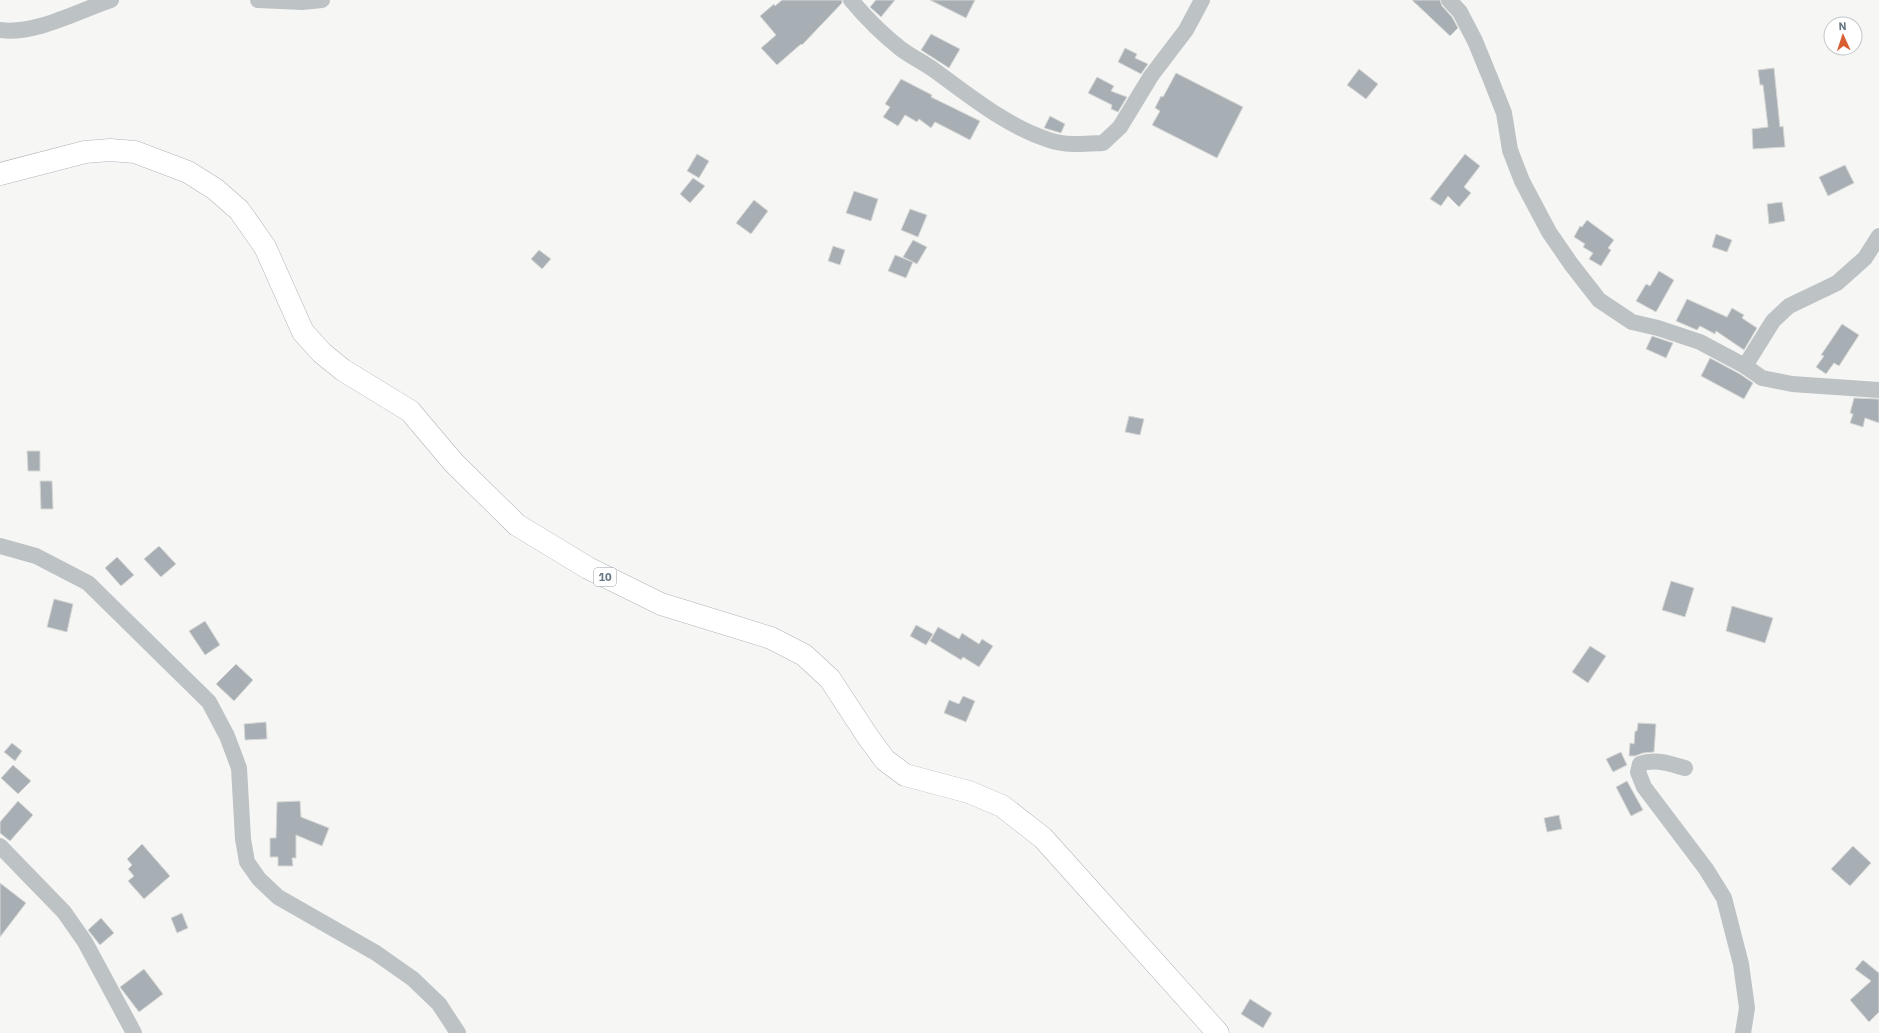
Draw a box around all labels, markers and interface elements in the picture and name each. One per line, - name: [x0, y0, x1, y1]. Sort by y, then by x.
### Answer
- north arrow: [1823, 16, 1863, 56]
- text: N: [1838, 19, 1847, 33]
- road number: 10: [594, 568, 616, 586]

